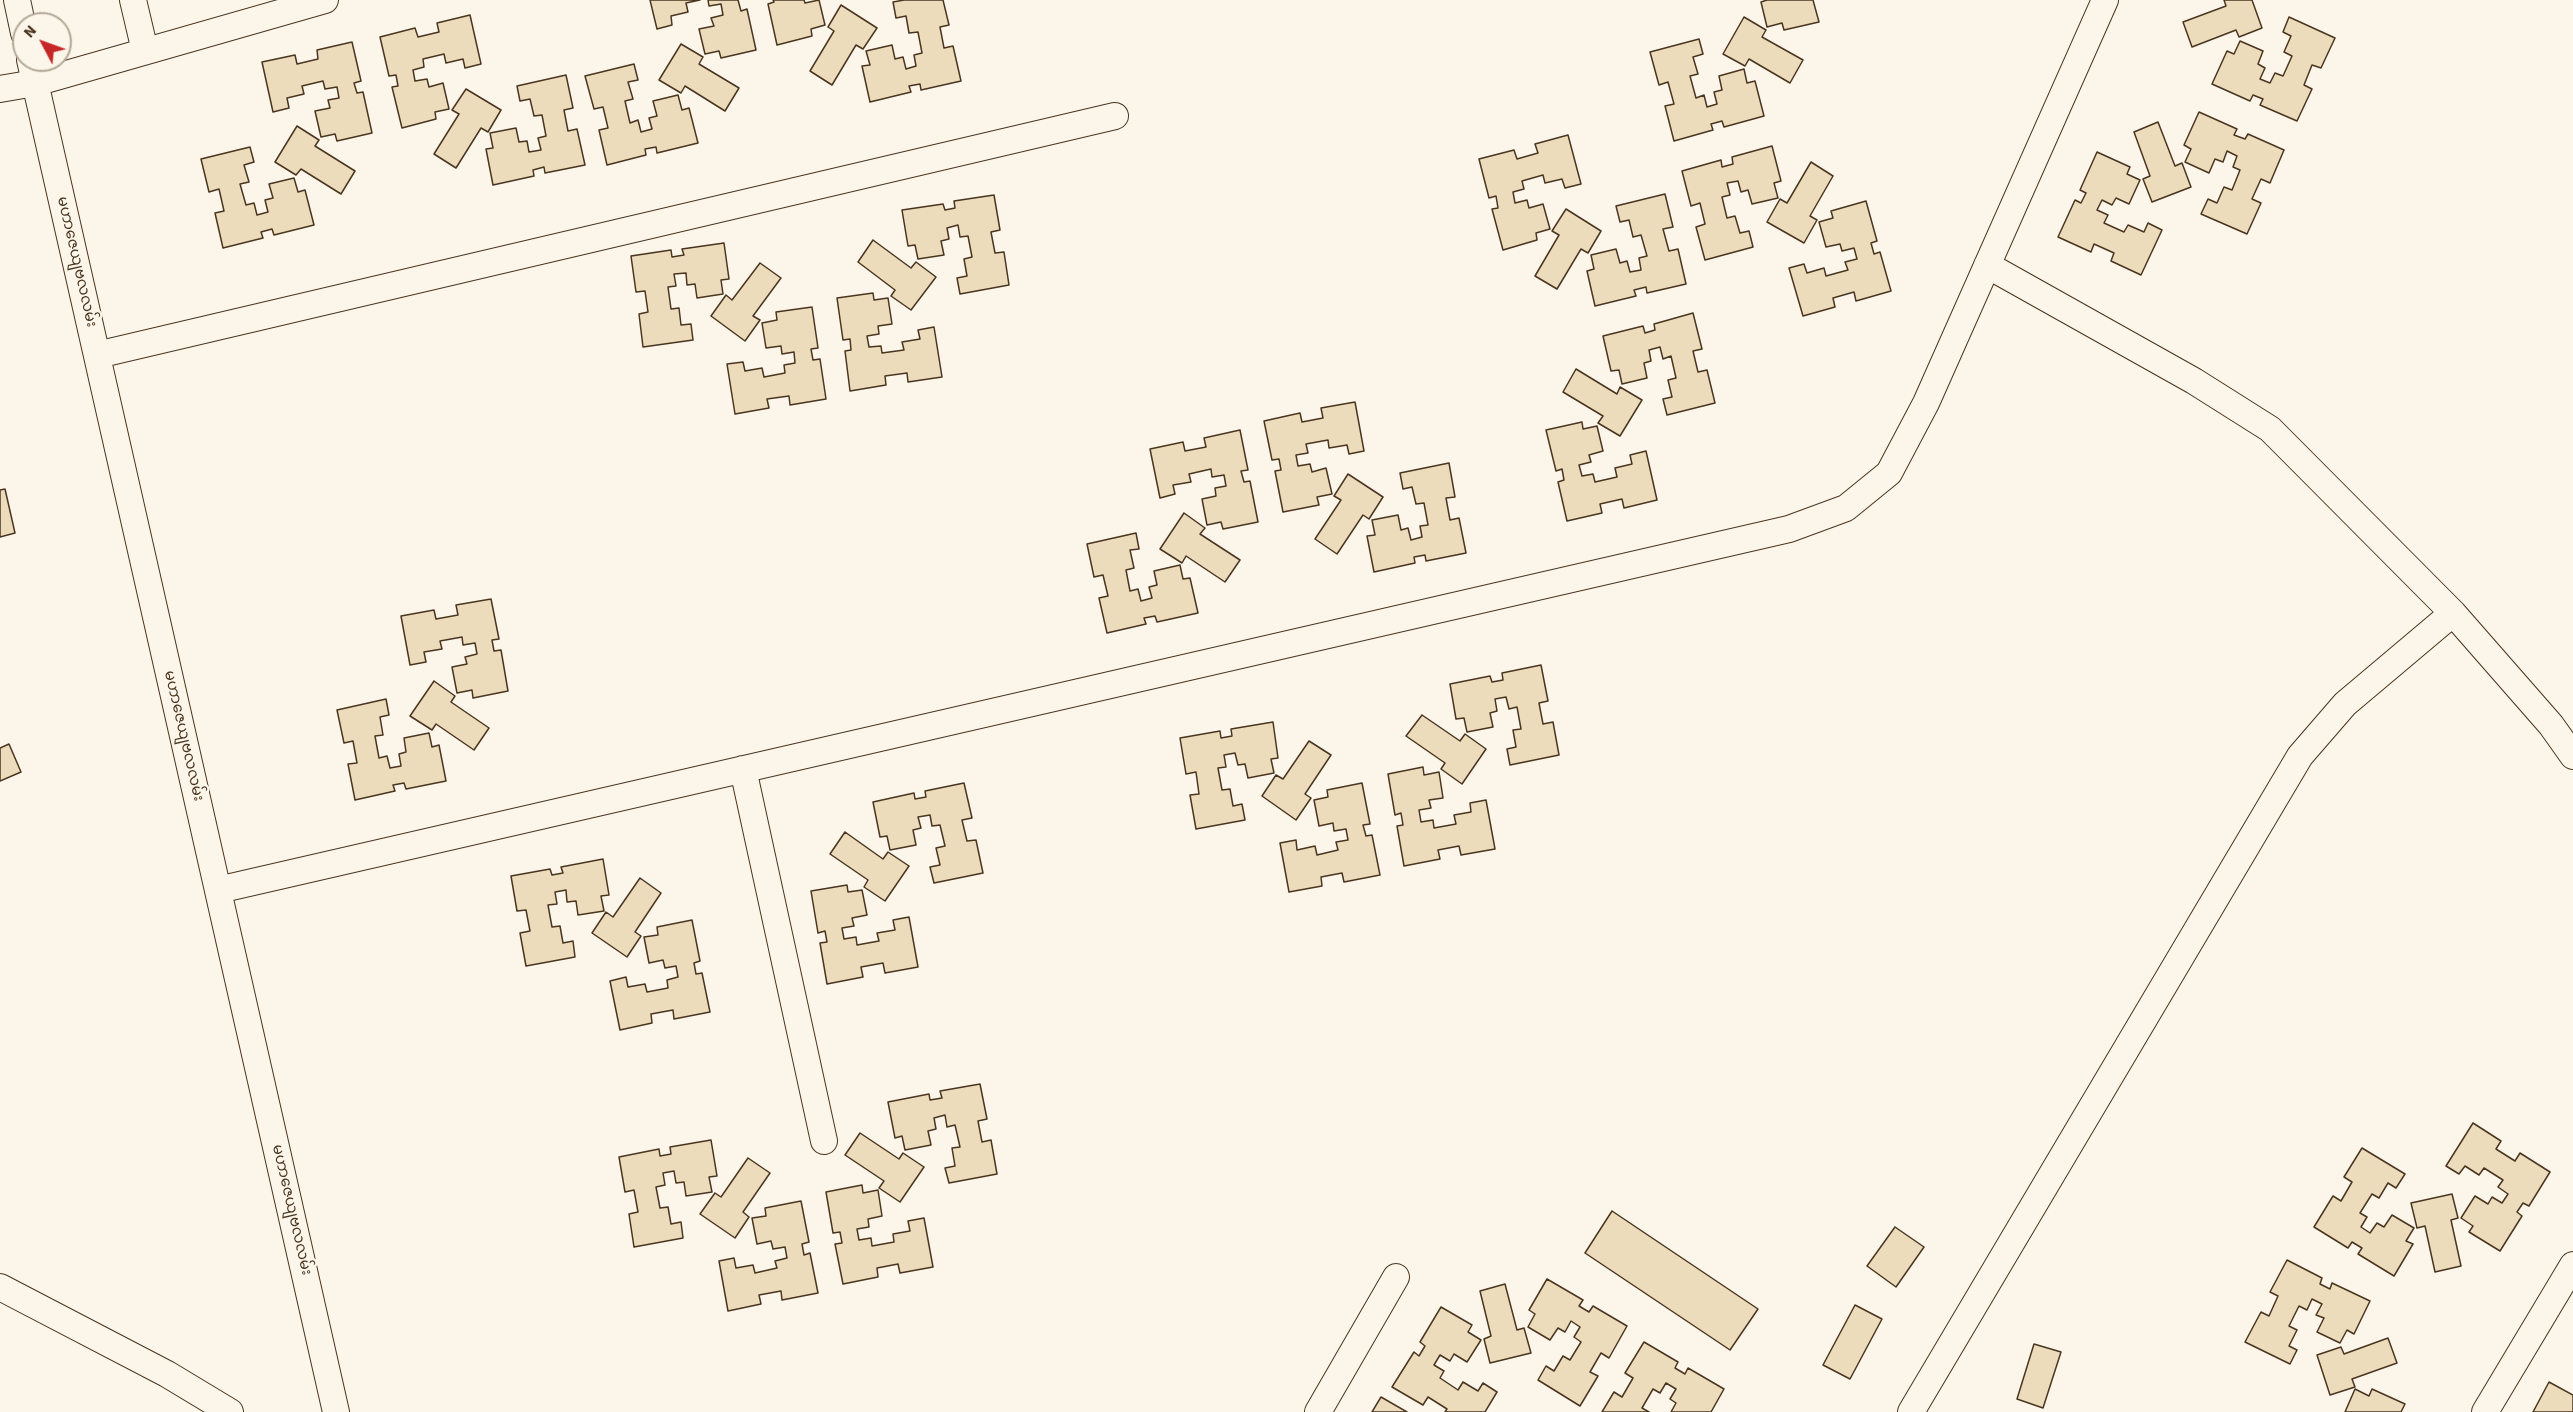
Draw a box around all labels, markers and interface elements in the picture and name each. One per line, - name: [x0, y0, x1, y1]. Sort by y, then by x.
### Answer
- north arrow: [12, 12, 72, 72]
- text: N: [18, 20, 42, 43]
- street label: မဟာဇေယျဗလလမ်း: [52, 195, 100, 329]
- street label: မဟာဇေယျဗလလမ်း: [159, 669, 207, 803]
- street label: မဟာဇေယျဗလလမ်း: [267, 1143, 315, 1277]

